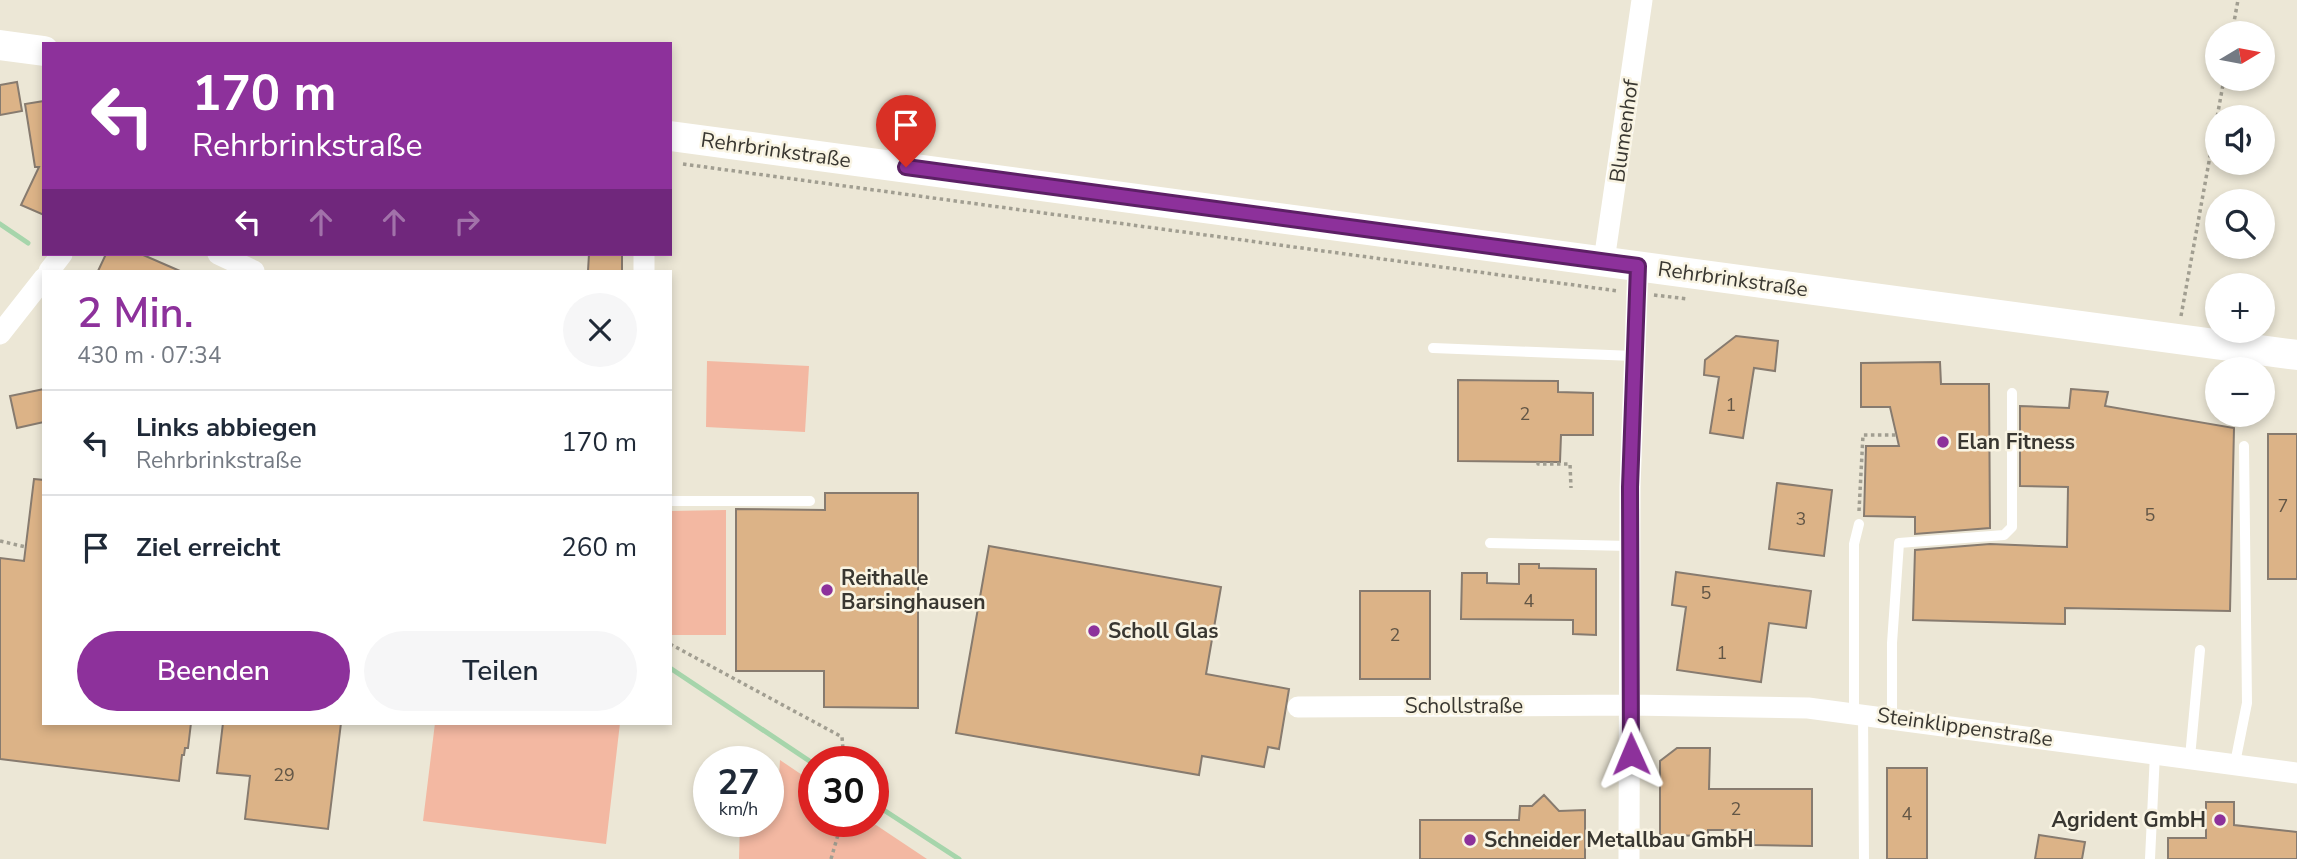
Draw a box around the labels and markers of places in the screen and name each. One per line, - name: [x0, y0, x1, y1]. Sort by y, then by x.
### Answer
- pin: [876, 95, 936, 167]
- place label: Elan Fitness: [1957, 428, 2075, 456]
- marker: Elan Fitness: [1935, 434, 1951, 450]
- place label: Reithalle Barsinghausen: [841, 564, 985, 616]
- marker: Reithalle Barsinghausen: [819, 582, 835, 598]
- place label: Scholl Glas: [1108, 617, 1219, 645]
- marker: Scholl Glas: [1086, 623, 1102, 639]
- place label: Agrident GmbH: [2052, 806, 2206, 834]
- marker: Agrident GmbH: [2212, 812, 2228, 828]
- place label: Schneider Metallbau GmbH: [1484, 826, 1754, 854]
- marker: Schneider Metallbau GmbH: [1462, 832, 1478, 848]

